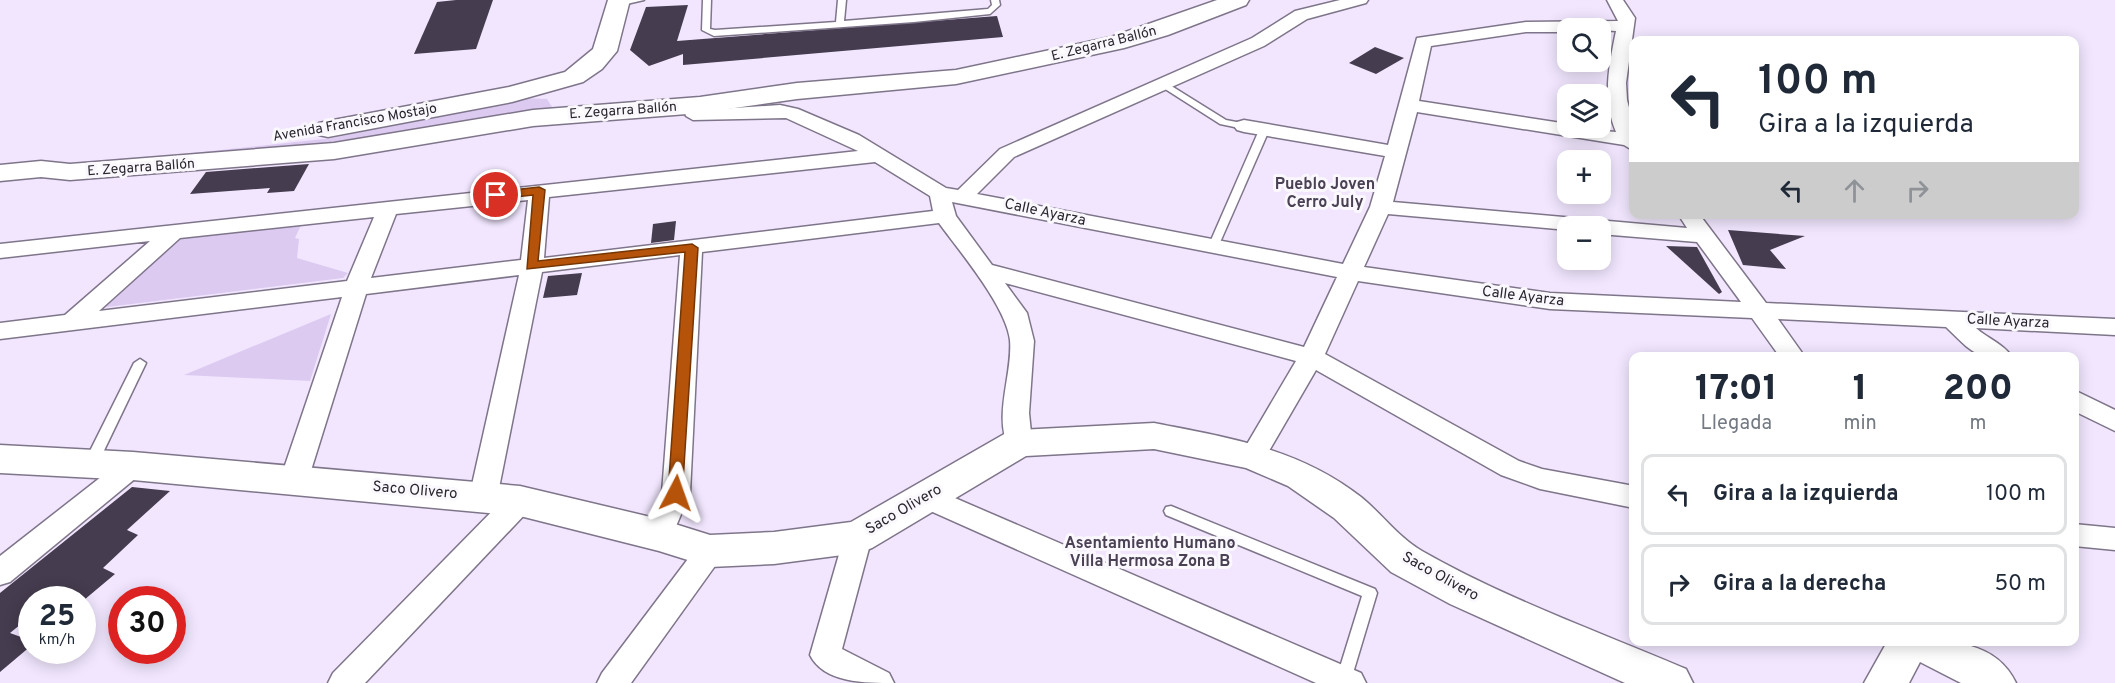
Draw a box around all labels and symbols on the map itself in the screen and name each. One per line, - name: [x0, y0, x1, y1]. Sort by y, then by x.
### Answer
- street label: E. Zegarra Ballón: [1050, 23, 1158, 65]
- street label: E. Zegarra Ballón: [569, 99, 677, 123]
- street label: Avenida Francisco Mostajo: [272, 100, 438, 146]
- street label: E. Zegarra Ballón: [87, 156, 195, 180]
- pin: [470, 169, 521, 220]
- district label: Pueblo Joven Cerro July: [1275, 175, 1375, 213]
- street label: Calle Ayarza: [1003, 195, 1087, 231]
- street label: Calle Ayarza: [1481, 283, 1565, 311]
- street label: Calle Ayarza: [1966, 310, 2050, 334]
- position arrow: [644, 461, 708, 525]
- street label: Saco Olivero: [372, 478, 458, 504]
- street label: Saco Olivero: [862, 481, 946, 539]
- district label: Asentamiento Humano Villa Hermosa Zona B: [1064, 534, 1236, 572]
- street label: Saco Olivero: [1398, 548, 1482, 606]
- speed limit sign: 30: [108, 586, 186, 664]

